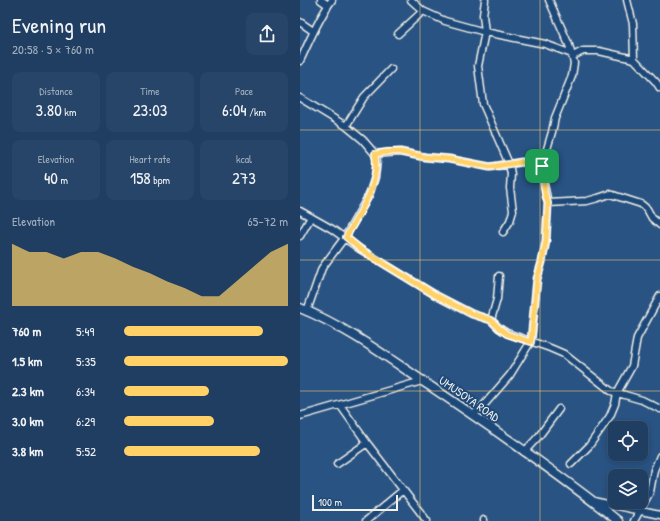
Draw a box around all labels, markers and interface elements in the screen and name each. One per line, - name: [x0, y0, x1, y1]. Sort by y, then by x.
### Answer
- text: Evening run: [12, 10, 106, 40]
- button: share: [246, 13, 288, 55]
- text: 20:58 · 5 × 760 m: [12, 40, 94, 58]
- text: Distance: [39, 84, 73, 98]
- text: Time: [140, 84, 160, 98]
- text: Pace: [235, 84, 253, 98]
- text: 3.80: [36, 98, 62, 121]
- text: 23:03: [133, 98, 167, 121]
- text: 6:04: [222, 98, 247, 121]
- text: km: [62, 105, 76, 119]
- text: /km: [247, 105, 266, 119]
- pin: [525, 149, 559, 183]
- text: Elevation: [38, 152, 74, 166]
- text: Heart rate: [129, 152, 171, 166]
- text: kcal: [236, 152, 252, 166]
- icon: arrive: [531, 155, 553, 177]
- text: 40: [44, 166, 58, 189]
- text: 158: [130, 166, 151, 189]
- text: 273: [232, 166, 256, 189]
- text: m: [58, 173, 68, 187]
- text: bpm: [151, 173, 170, 187]
- text: Elevation: [12, 212, 55, 230]
- text: 65–72 m: [248, 212, 288, 230]
- text: 760 m: [12, 322, 41, 340]
- text: 5:49: [76, 322, 94, 340]
- text: 1.5 km: [12, 352, 42, 370]
- text: 5:35: [76, 352, 96, 370]
- street label: UMUSOYA ROAD: [436, 372, 503, 426]
- text: 2.3 km: [12, 382, 44, 400]
- text: 6:34: [76, 382, 95, 400]
- text: 3.0 km: [12, 412, 44, 430]
- text: 6:29: [76, 412, 95, 430]
- map controls: [608, 421, 648, 509]
- button: locate: [608, 421, 648, 461]
- text: 3.8 km: [12, 442, 43, 460]
- text: 5:52: [76, 442, 96, 460]
- button: layers: [608, 469, 648, 509]
- scale bar: [312, 493, 398, 512]
- text: 100 m: [318, 495, 342, 509]

